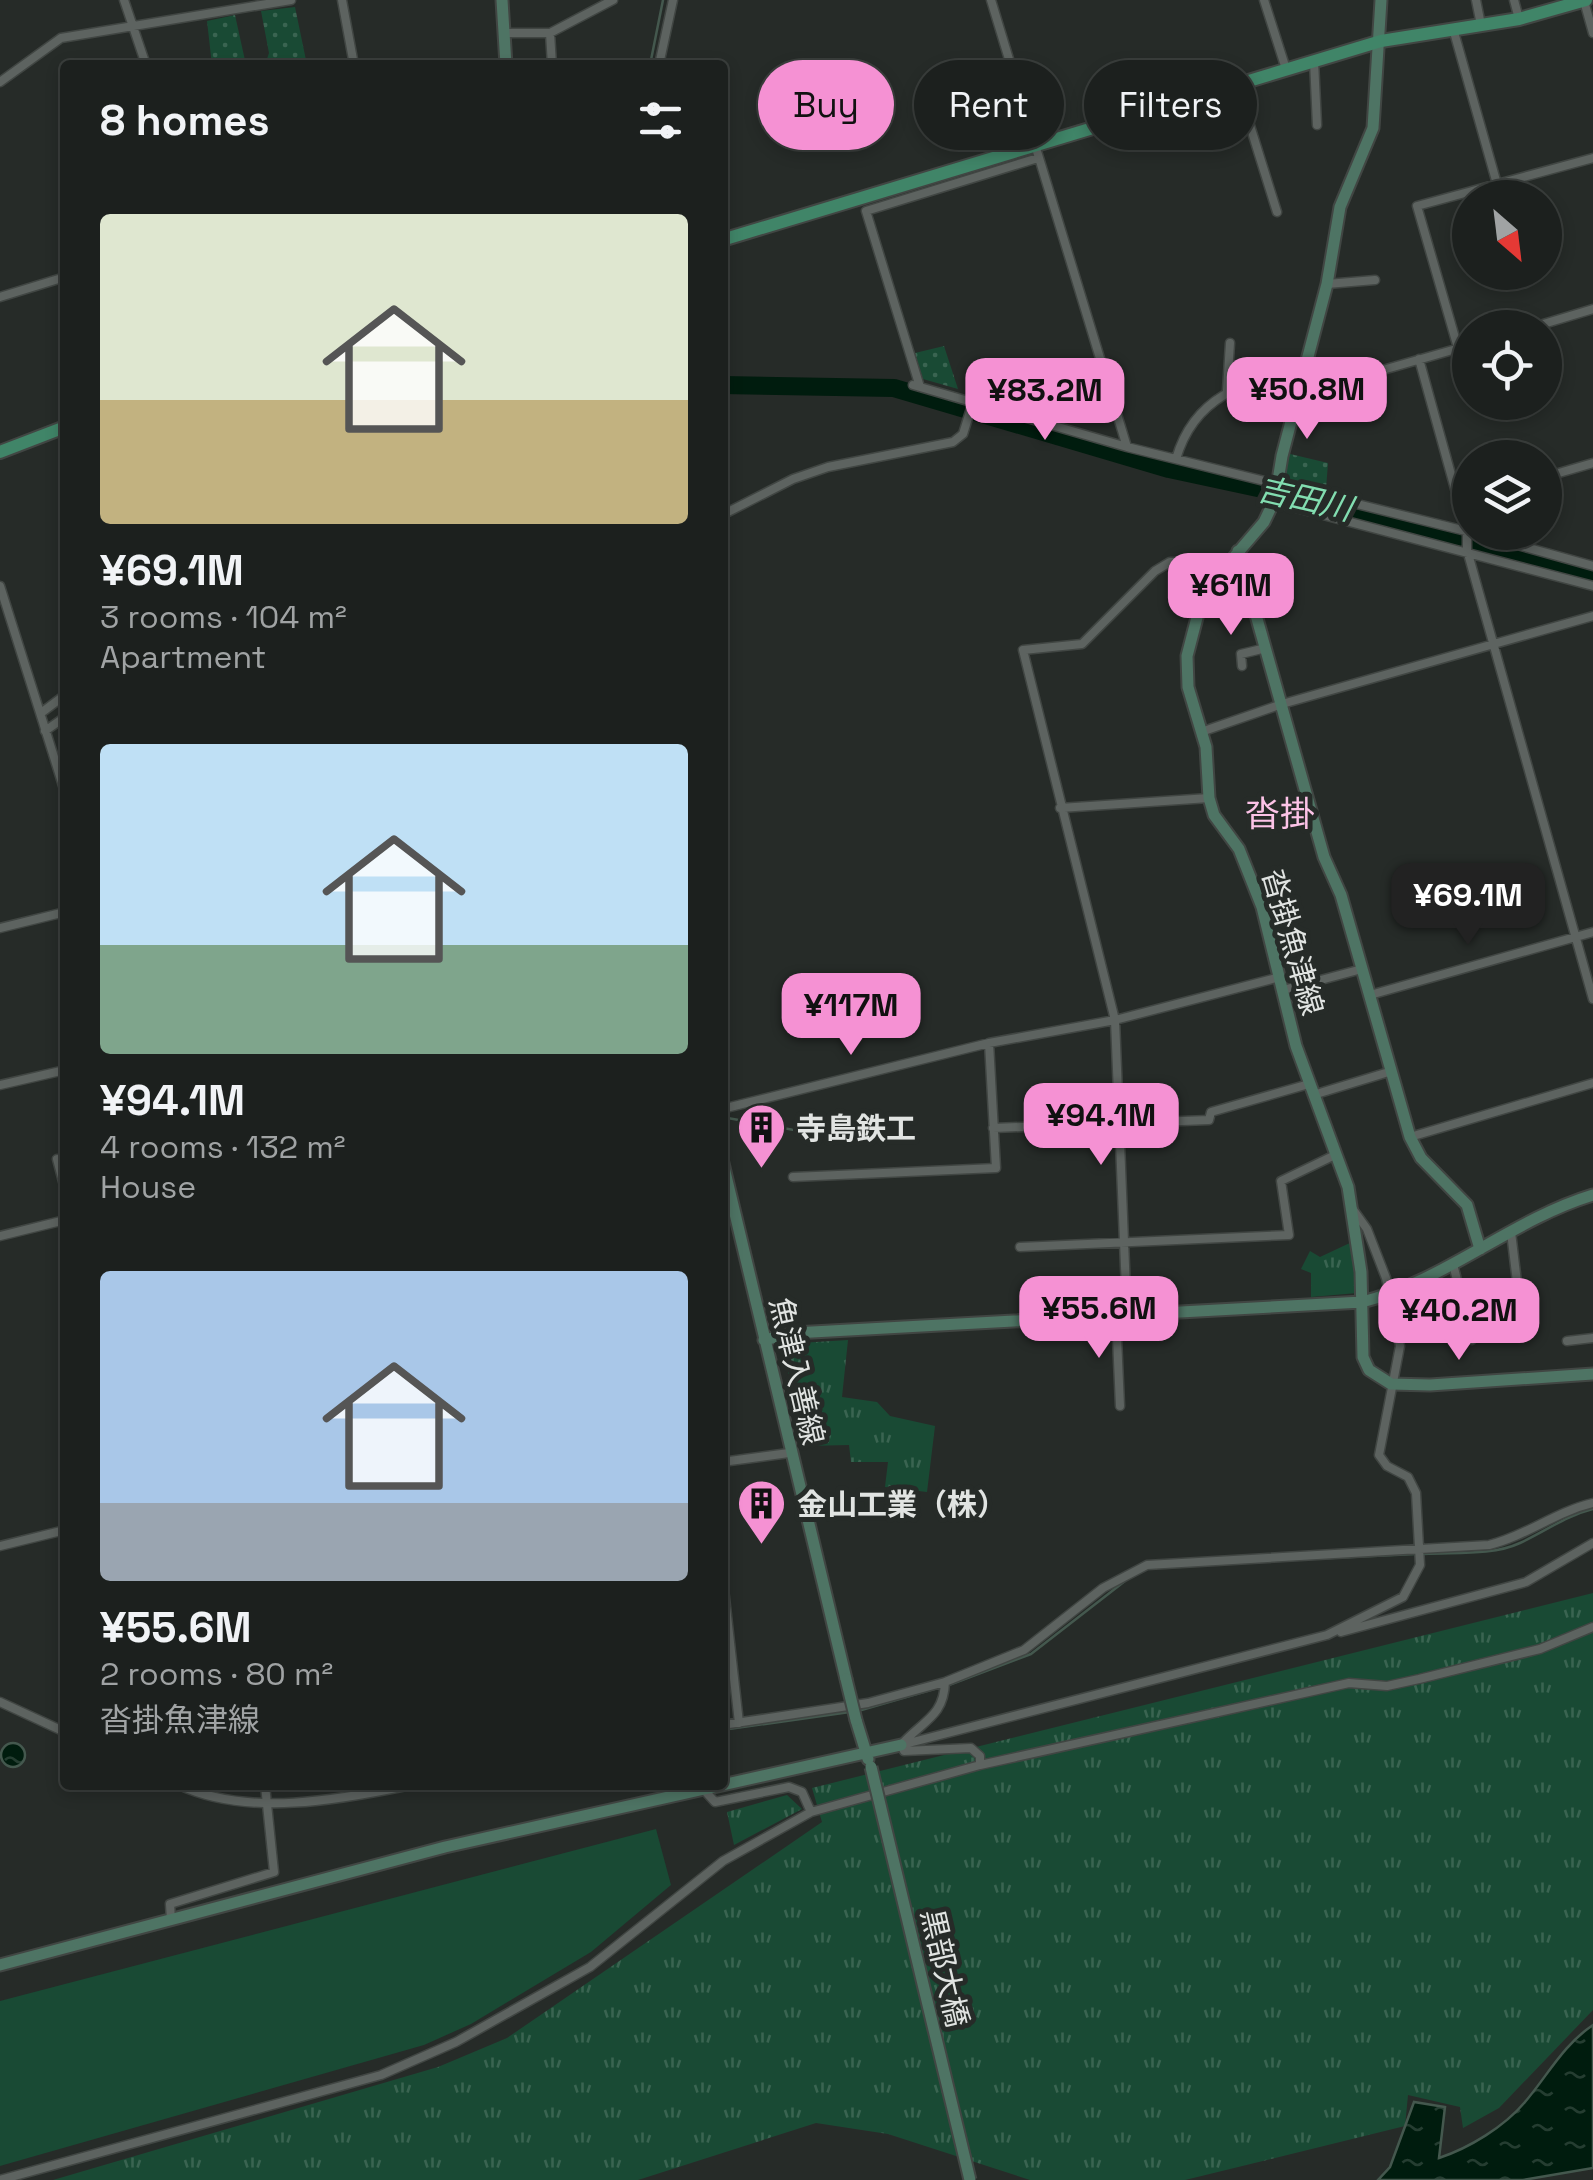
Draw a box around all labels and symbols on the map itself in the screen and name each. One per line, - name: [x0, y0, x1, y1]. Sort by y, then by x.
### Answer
- north arrow: [1452, 180, 1562, 290]
- pin: ¥50.8M: [1226, 357, 1388, 442]
- pin: ¥83.2M: [964, 358, 1126, 443]
- water label: 吉田川: [1254, 469, 1359, 530]
- pin: ¥61M: [1172, 553, 1290, 638]
- district label: 沓掛: [1245, 792, 1315, 836]
- pin: ¥69.1M: [1387, 863, 1549, 948]
- street label: 沓掛魚津線: [1254, 865, 1332, 1019]
- pin: ¥117M: [781, 973, 921, 1058]
- pin: ¥94.1M: [1020, 1083, 1182, 1168]
- building icon: 寺島鉄工: [735, 1102, 787, 1170]
- place label: 寺島鉄工: [796, 1109, 916, 1148]
- pin: ¥55.6M: [1018, 1276, 1180, 1361]
- pin: ¥40.2M: [1378, 1278, 1540, 1363]
- street label: 魚津入善線: [761, 1294, 833, 1448]
- building icon: 金山工業（株）: [736, 1478, 788, 1546]
- place label: 金山工業（株）: [797, 1485, 1007, 1524]
- street label: 黒部大橋: [913, 1905, 977, 2031]

